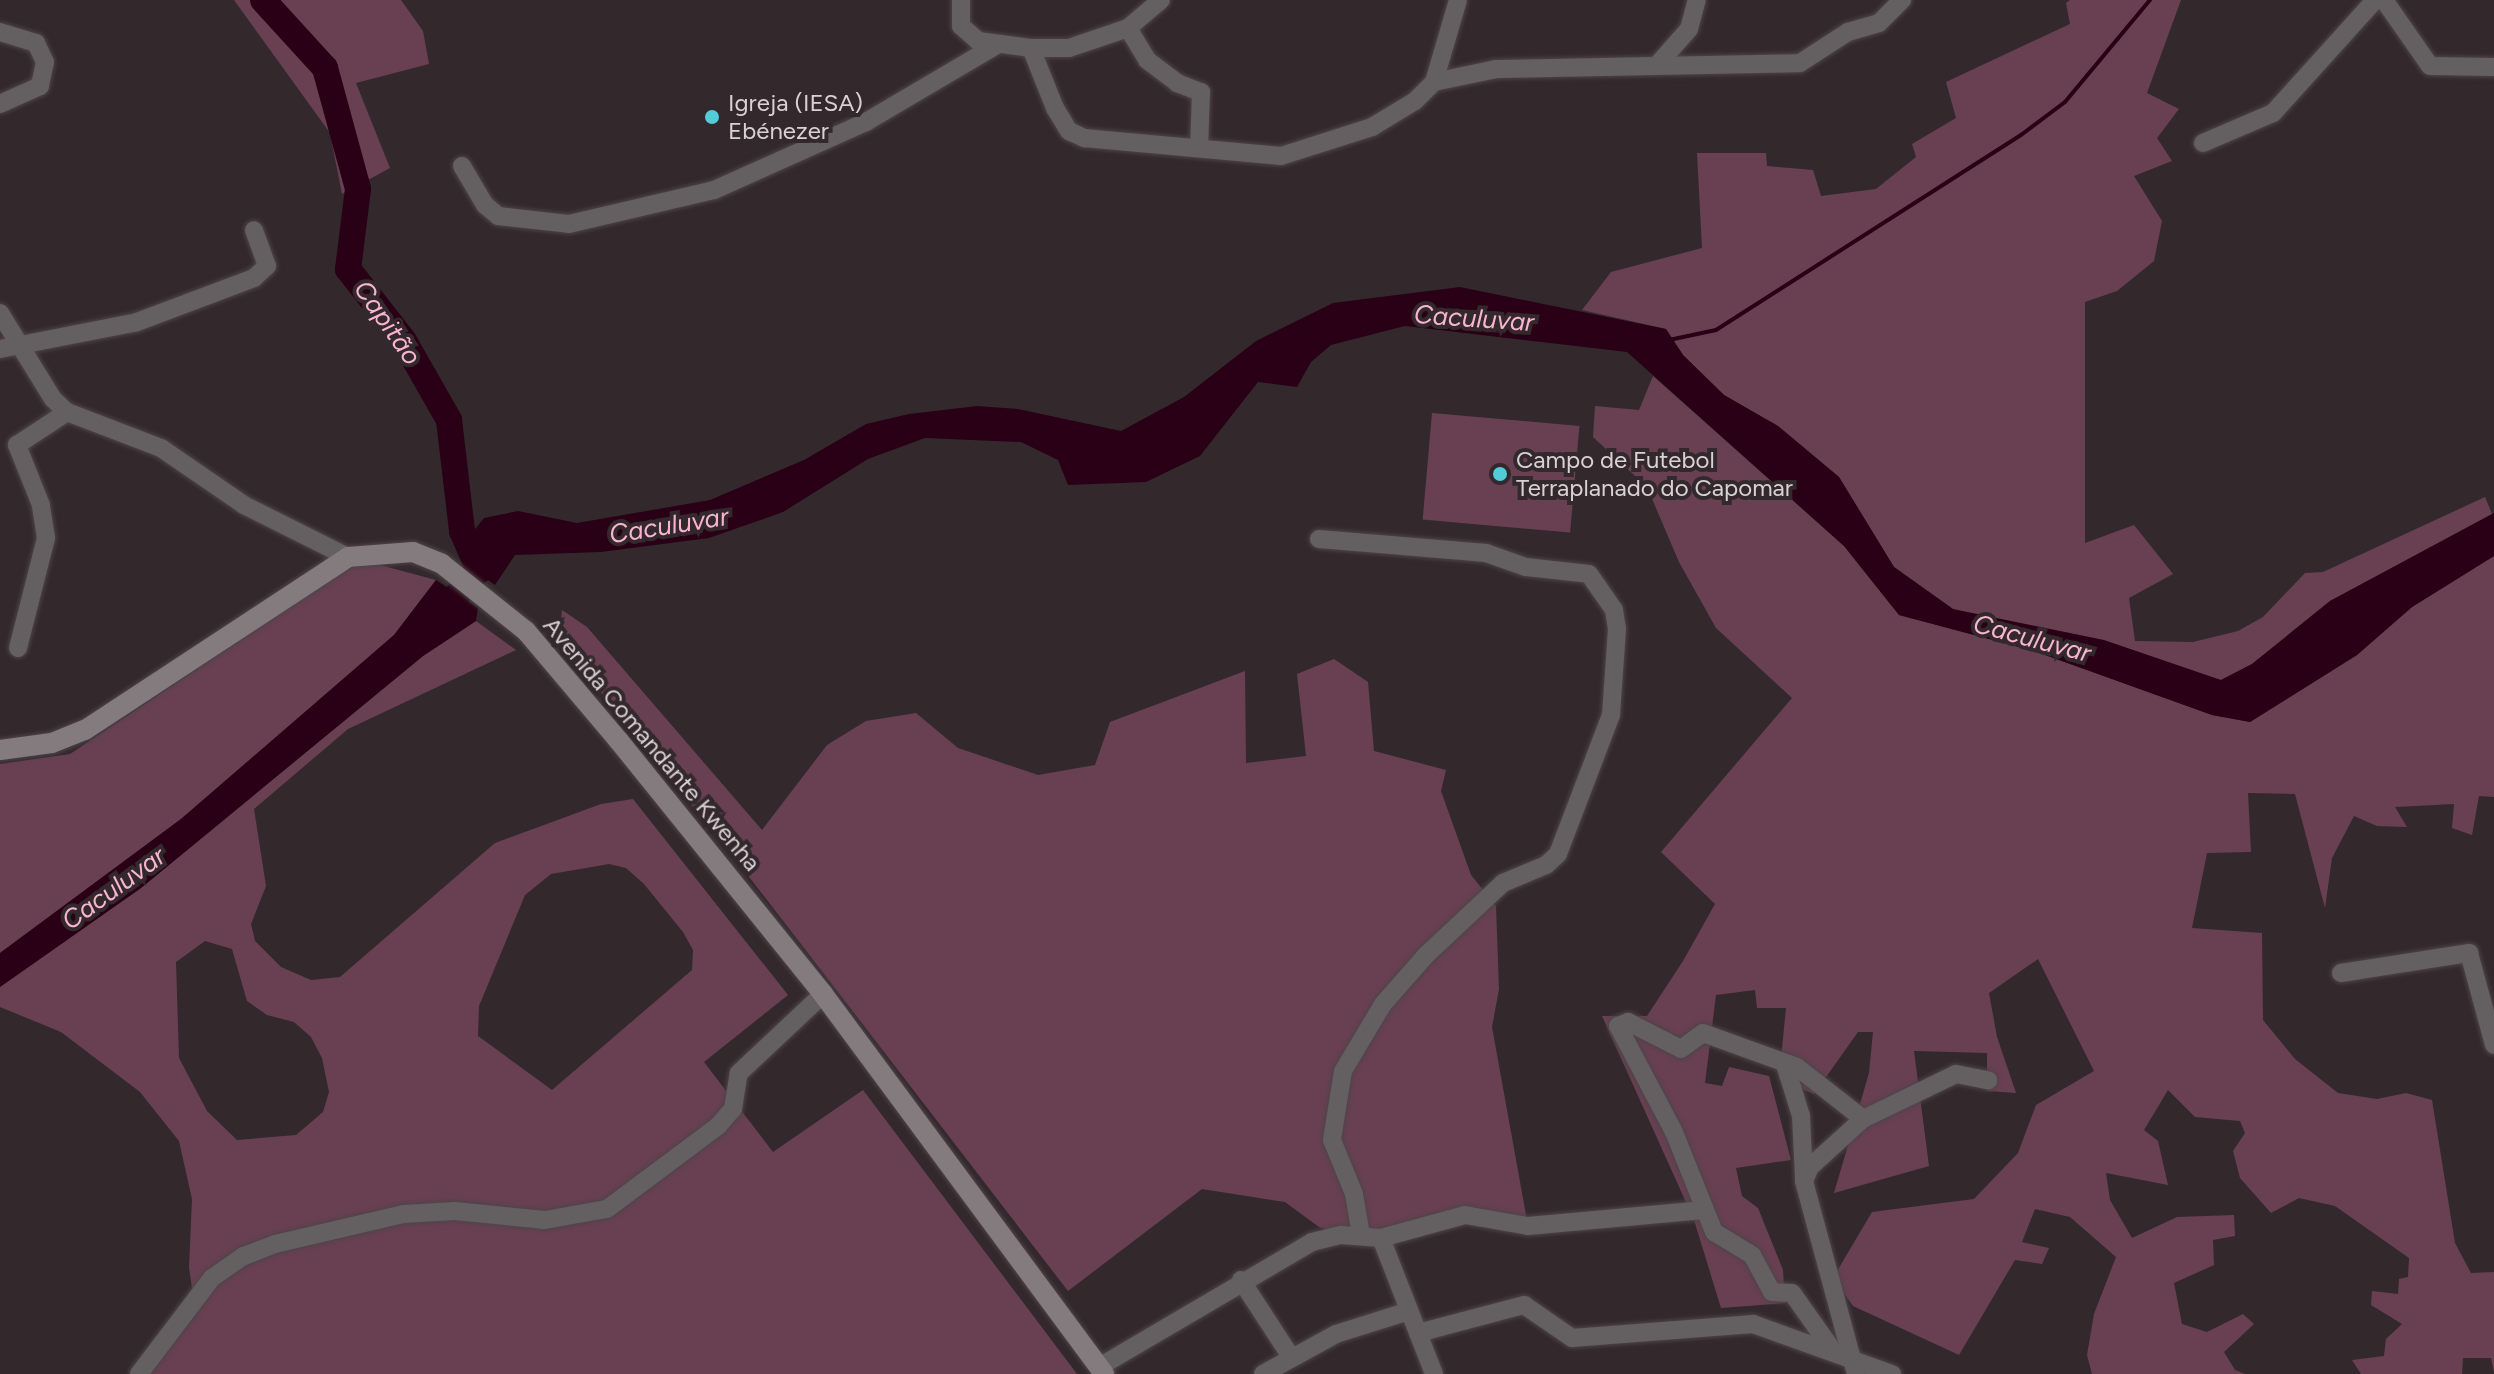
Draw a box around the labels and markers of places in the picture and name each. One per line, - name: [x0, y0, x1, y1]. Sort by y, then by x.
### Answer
- place label: Igreja (IESA) Ebénezer: [728, 89, 863, 145]
- marker: Igreja (IESA) Ebénezer: [703, 108, 721, 126]
- place label: Campo de Futebol Terraplanado do Capomar: [1516, 446, 1793, 502]
- marker: Campo de Futebol Terraplanado do Capomar: [1491, 465, 1509, 483]

